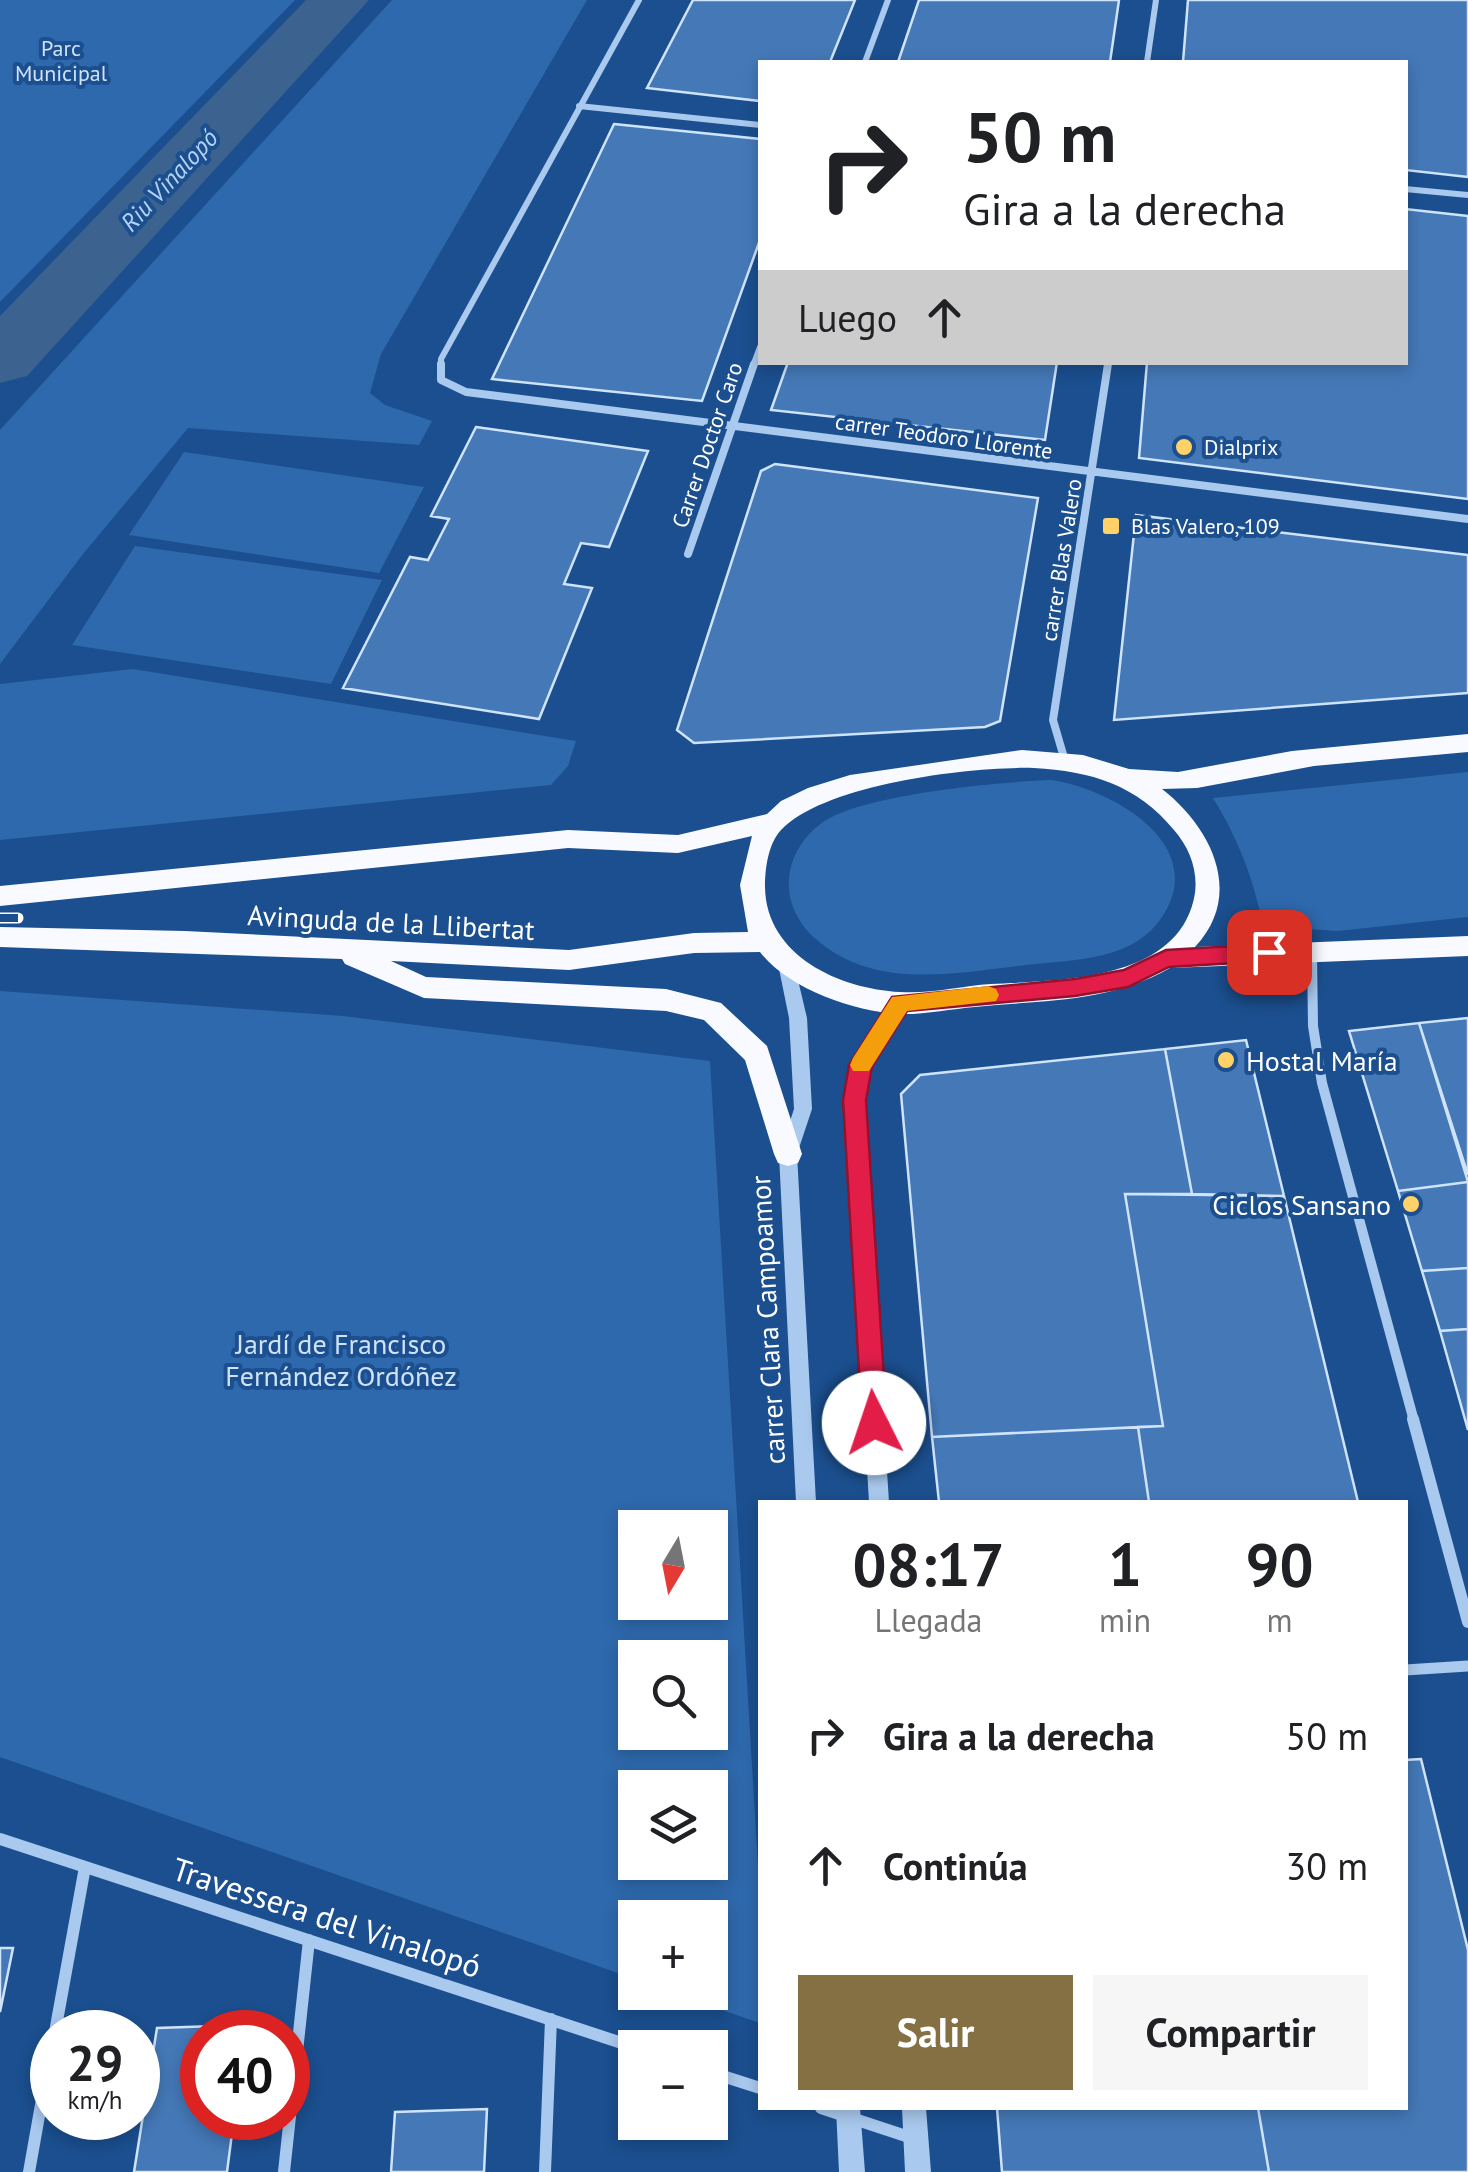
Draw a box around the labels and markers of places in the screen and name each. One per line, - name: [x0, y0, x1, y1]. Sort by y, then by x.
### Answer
- place label: Dialprix: [1204, 433, 1278, 461]
- marker: Dialprix: [1173, 436, 1195, 458]
- place label: Blas Valero, 109: [1131, 512, 1280, 540]
- marker: Blas Valero, 109: [1100, 515, 1122, 537]
- pin: [1227, 910, 1312, 995]
- place label: Hostal María: [1246, 1042, 1398, 1079]
- marker: Hostal María: [1215, 1049, 1237, 1071]
- place label: Ciclos Sansano: [1212, 1186, 1391, 1223]
- marker: Ciclos Sansano: [1400, 1193, 1422, 1215]

